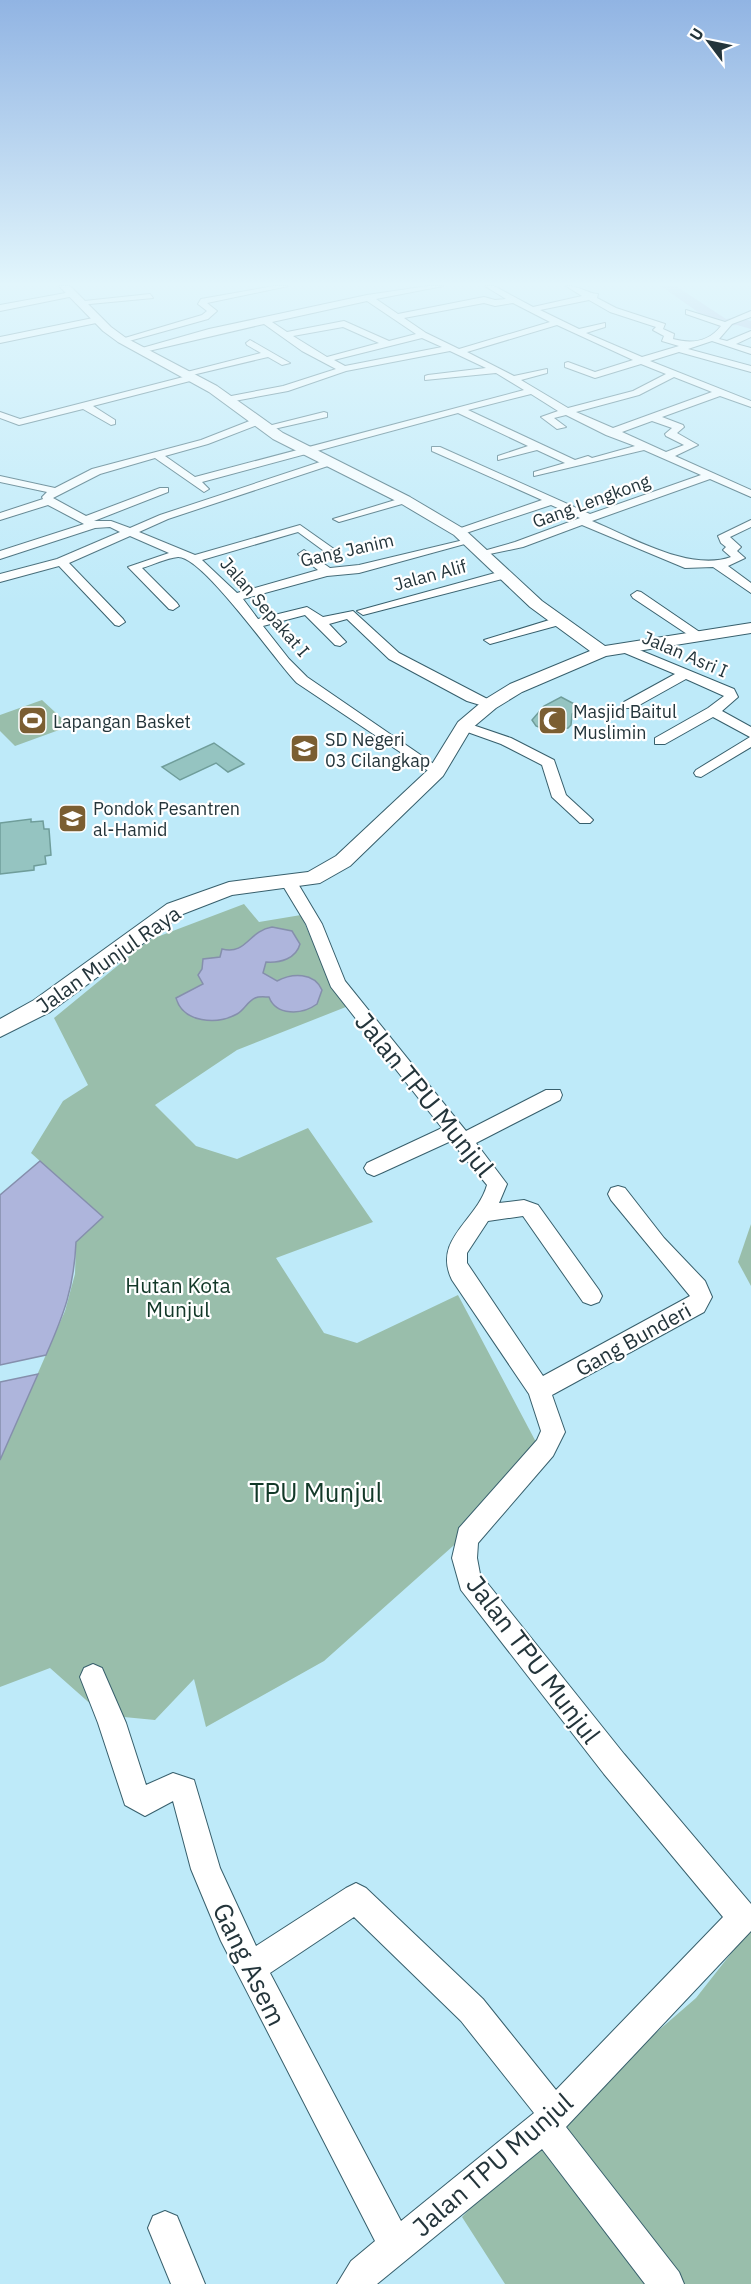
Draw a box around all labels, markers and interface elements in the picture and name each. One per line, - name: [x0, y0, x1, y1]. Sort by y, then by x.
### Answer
- north arrow: [679, 12, 739, 72]
- text: U: [685, 24, 708, 44]
- street label: Gang Lengkong: [529, 469, 653, 533]
- street label: Gang Janim: [298, 528, 396, 572]
- street label: Jalan Sepakat I: [215, 552, 315, 662]
- street label: Jalan Alif: [391, 554, 469, 596]
- street label: Jalan Asri I: [639, 626, 731, 682]
- place label: Masjid Baitul Muslimin: [573, 700, 677, 744]
- sports icon: Lapangan Basket: [16, 705, 48, 737]
- mosque icon: Masjid Baitul Muslimin: [536, 705, 568, 737]
- place label: Lapangan Basket: [53, 710, 191, 733]
- place label: SD Negeri 03 Cilangkap: [325, 728, 430, 772]
- school or university icon: SD Negeri 03 Cilangkap: [288, 733, 320, 765]
- place label: Pondok Pesantren al-Hamid: [93, 797, 240, 841]
- school or university icon: Pondok Pesantren al-Hamid: [56, 802, 88, 834]
- street label: Jalan Munjul Raya: [30, 899, 186, 1019]
- street label: Jalan TPU Munjul: [348, 1005, 502, 1183]
- park label: Hutan Kota Munjul: [125, 1271, 231, 1323]
- street label: Gang Bunderi: [570, 1296, 696, 1382]
- park label: TPU Munjul: [249, 1475, 383, 1509]
- street label: Jalan TPU Munjul: [460, 1568, 608, 1750]
- street label: Gang Asem: [206, 1897, 294, 2031]
- street label: Jalan TPU Munjul: [404, 2085, 580, 2243]

